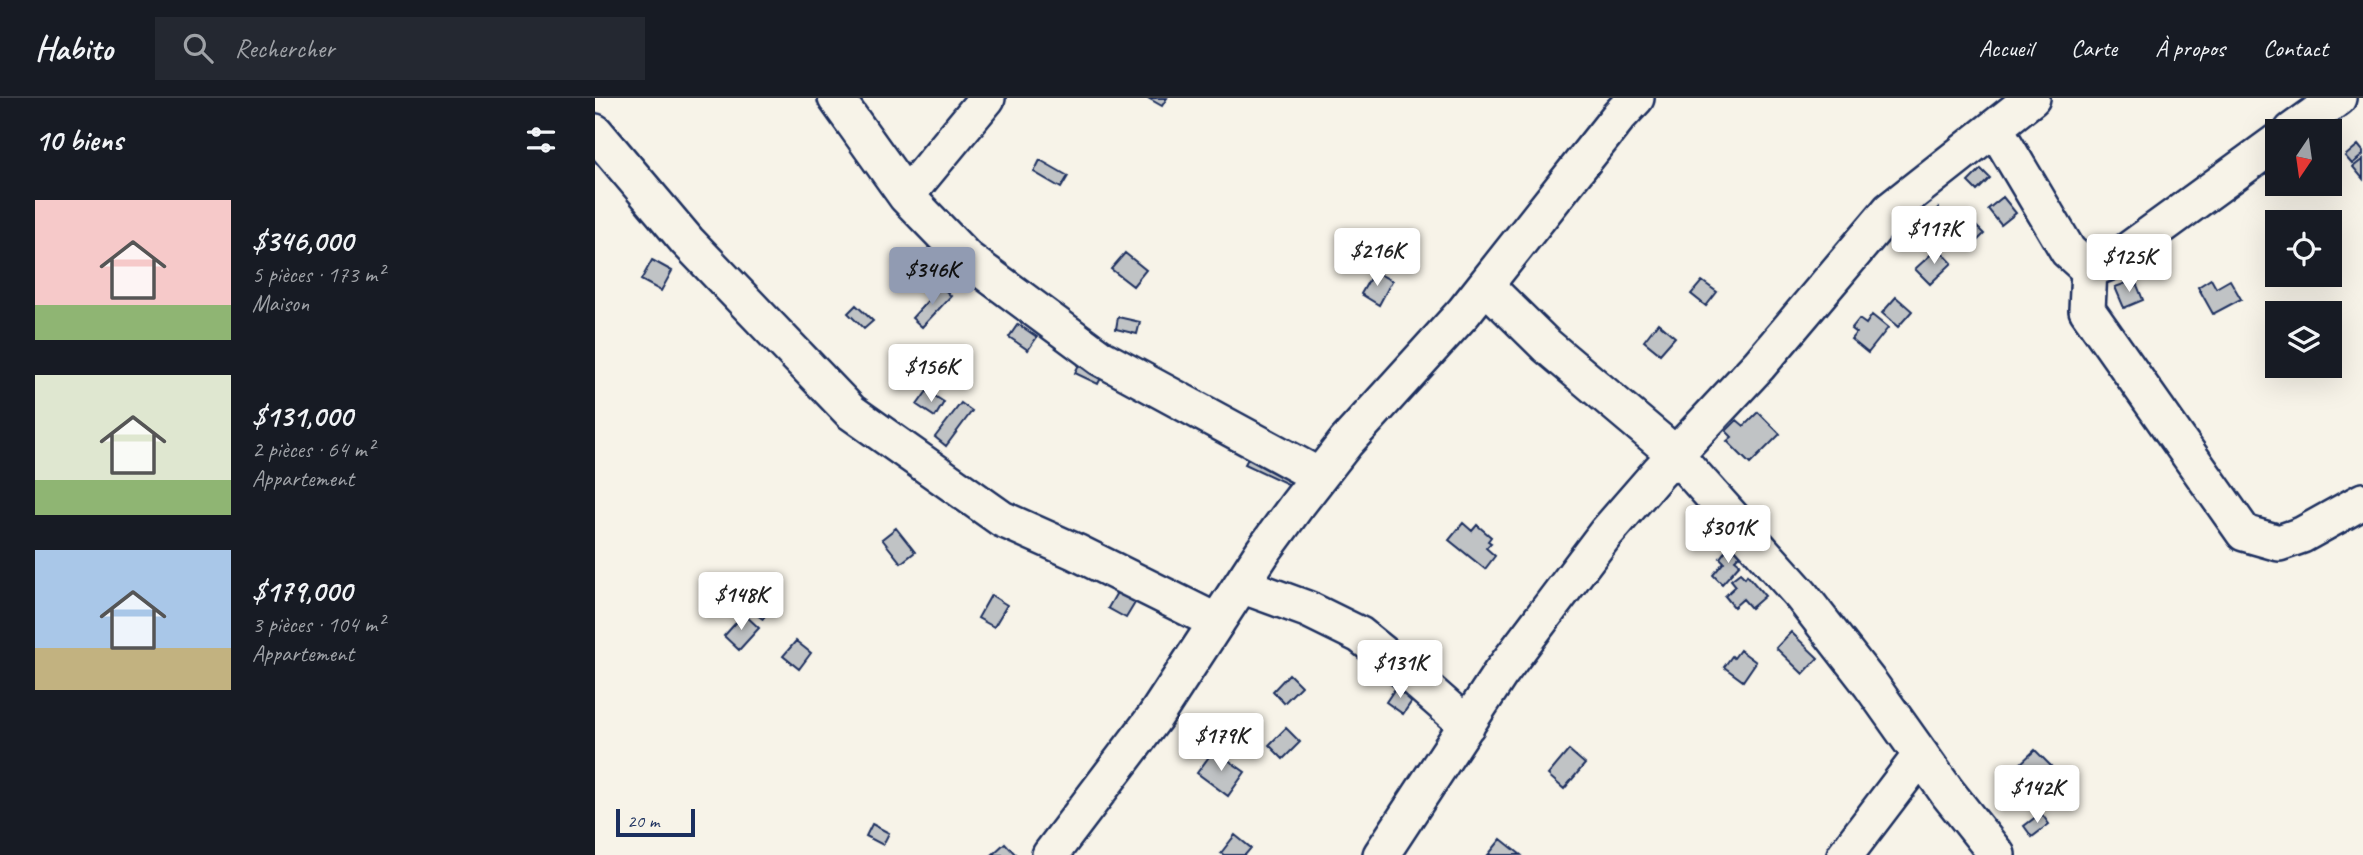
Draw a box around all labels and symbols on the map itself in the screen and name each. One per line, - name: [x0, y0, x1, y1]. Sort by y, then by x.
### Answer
- north arrow: [2265, 119, 2341, 196]
- pin: $117K: [1885, 206, 1983, 266]
- pin: $216K: [1328, 228, 1426, 288]
- pin: $125K: [2080, 234, 2178, 294]
- pin: $346K: [883, 248, 981, 307]
- pin: $156K: [882, 344, 980, 404]
- pin: $301K: [1679, 505, 1777, 565]
- pin: $148K: [692, 573, 790, 632]
- pin: $131K: [1351, 640, 1449, 700]
- pin: $179K: [1172, 714, 1270, 773]
- pin: $142K: [1988, 766, 2086, 825]
- scale bar: [616, 806, 695, 838]

